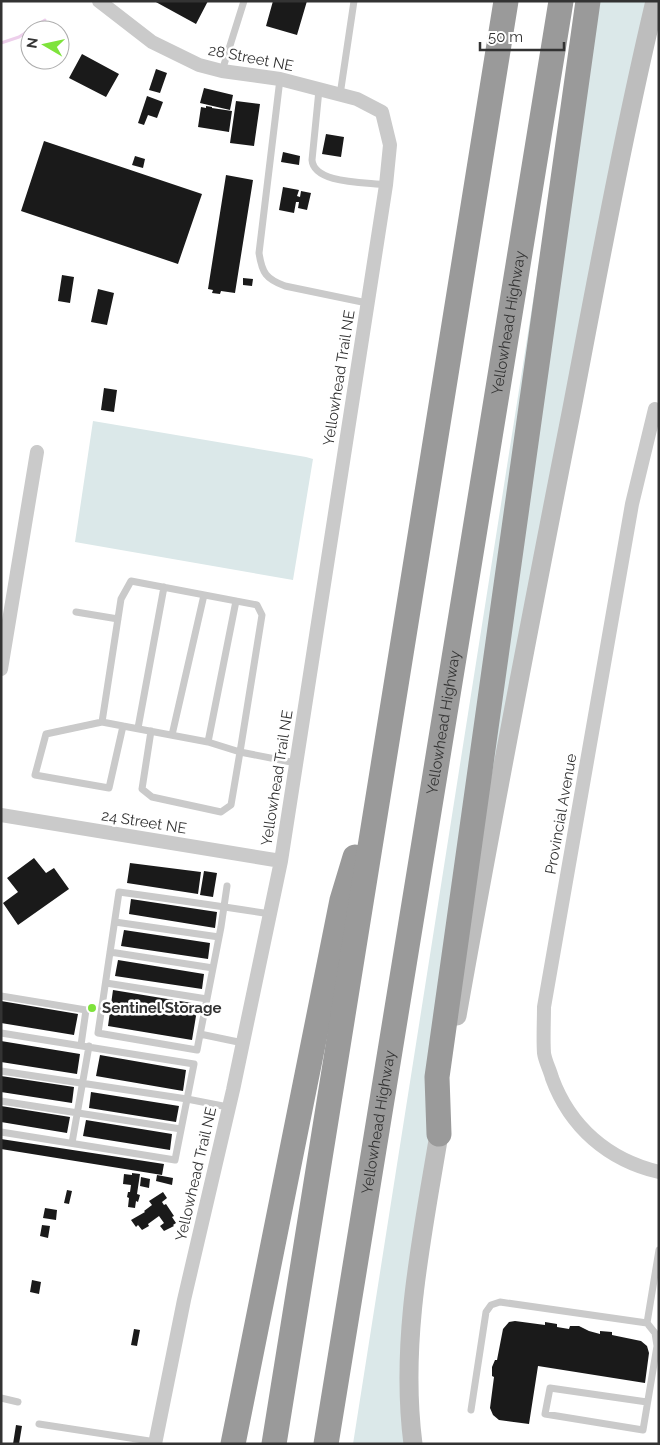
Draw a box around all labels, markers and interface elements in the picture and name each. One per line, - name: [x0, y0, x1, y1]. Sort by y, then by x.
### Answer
- north arrow: [20, 20, 70, 70]
- scale bar: [480, 20, 564, 52]
- text: 50 m: [488, 28, 523, 46]
- text: N: [23, 36, 41, 49]
- street label: 28 Street NE: [207, 41, 295, 75]
- street label: Yellowhead Highway: [488, 250, 529, 396]
- street label: Yellowhead Trail NE: [319, 309, 359, 447]
- street label: Yellowhead Highway: [423, 649, 464, 796]
- street label: Yellowhead Trail NE: [257, 709, 297, 847]
- street label: Provincial Avenue: [542, 752, 581, 876]
- street label: 24 Street NE: [100, 806, 188, 838]
- place label: Sentinel Storage: [102, 999, 221, 1017]
- marker: Sentinel Storage: [86, 1002, 98, 1014]
- street label: Yellowhead Highway: [358, 1049, 399, 1195]
- street label: Yellowhead Trail NE: [172, 1105, 220, 1243]

